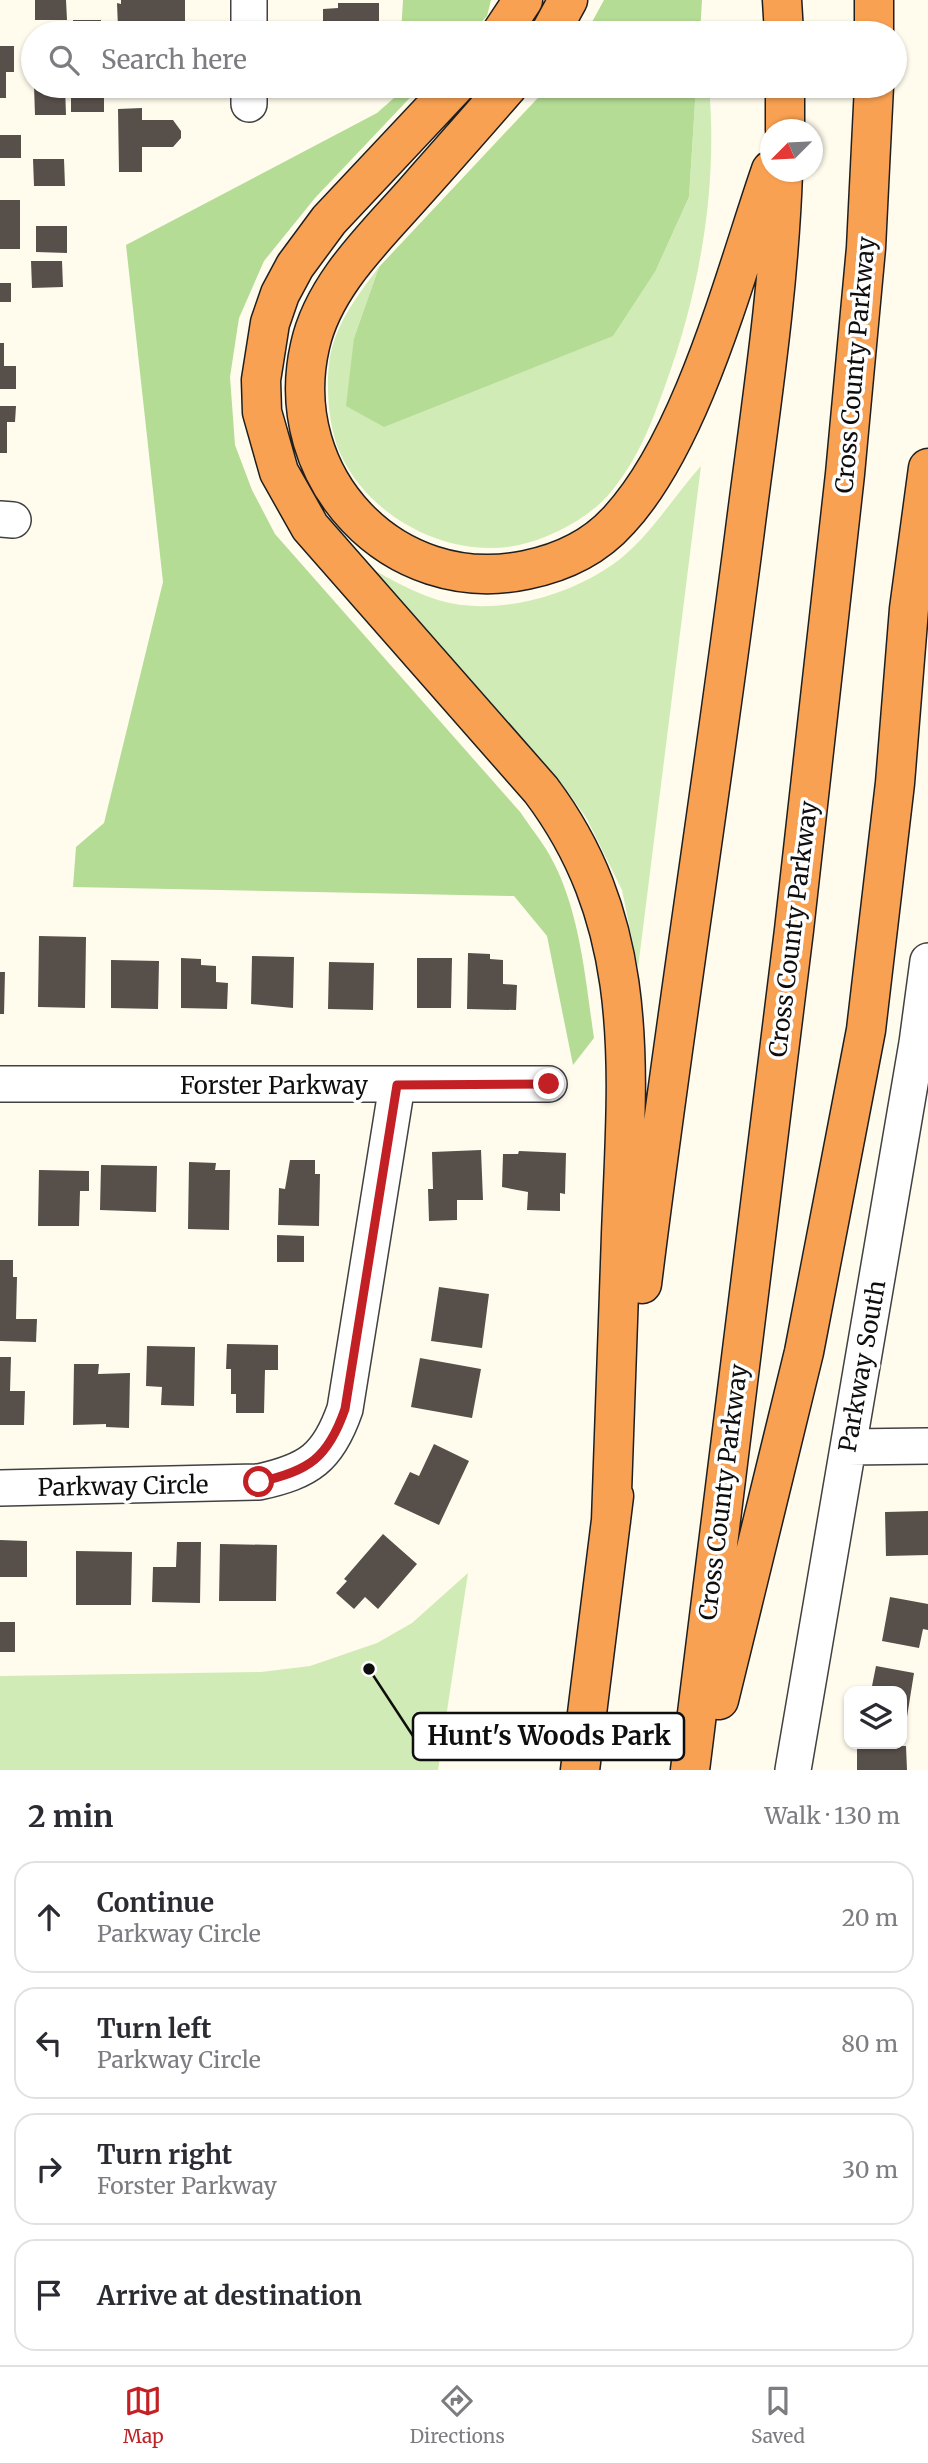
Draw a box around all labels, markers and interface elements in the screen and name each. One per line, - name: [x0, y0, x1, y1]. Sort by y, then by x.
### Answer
- search box: [21, 21, 907, 98]
- icon: search: [45, 41, 83, 79]
- text: Search here: [101, 43, 247, 76]
- north arrow: [760, 119, 823, 182]
- street label: Cross County Parkway: [828, 235, 882, 495]
- street label: Cross County Parkway: [762, 799, 824, 1059]
- route end: [533, 1068, 564, 1099]
- street label: Forster Parkway: [180, 1070, 368, 1101]
- street label: Parkway South: [832, 1278, 892, 1454]
- street label: Cross County Parkway: [692, 1362, 754, 1622]
- route start: [243, 1466, 274, 1497]
- street label: Parkway Circle: [37, 1469, 209, 1503]
- map controls: [844, 1686, 907, 1749]
- button: layers: [844, 1686, 907, 1749]
- callout: Hunt's Woods Park: [413, 1713, 684, 1760]
- text: Hunt's Woods Park: [427, 1719, 671, 1752]
- text: 2 min: [28, 1797, 113, 1835]
- text: Walk · 130 m: [765, 1801, 900, 1830]
- text: Continue: [97, 1886, 214, 1919]
- icon: ahead: [30, 1898, 68, 1936]
- text: 20 m: [842, 1903, 898, 1932]
- text: Parkway Circle: [97, 1919, 261, 1948]
- text: Turn left: [97, 2012, 211, 2045]
- icon: left: [30, 2024, 68, 2062]
- text: 80 m: [841, 2029, 898, 2058]
- text: Parkway Circle: [97, 2045, 261, 2074]
- text: Turn right: [97, 2138, 232, 2171]
- icon: right: [30, 2150, 68, 2188]
- text: 30 m: [842, 2155, 898, 2184]
- text: Forster Parkway: [97, 2171, 277, 2200]
- icon: arrive: [30, 2276, 68, 2314]
- text: Arrive at destination: [97, 2279, 362, 2312]
- tab: Map: [123, 2382, 164, 2448]
- tab: Directions: [410, 2382, 505, 2448]
- tab: Saved: [751, 2382, 805, 2448]

